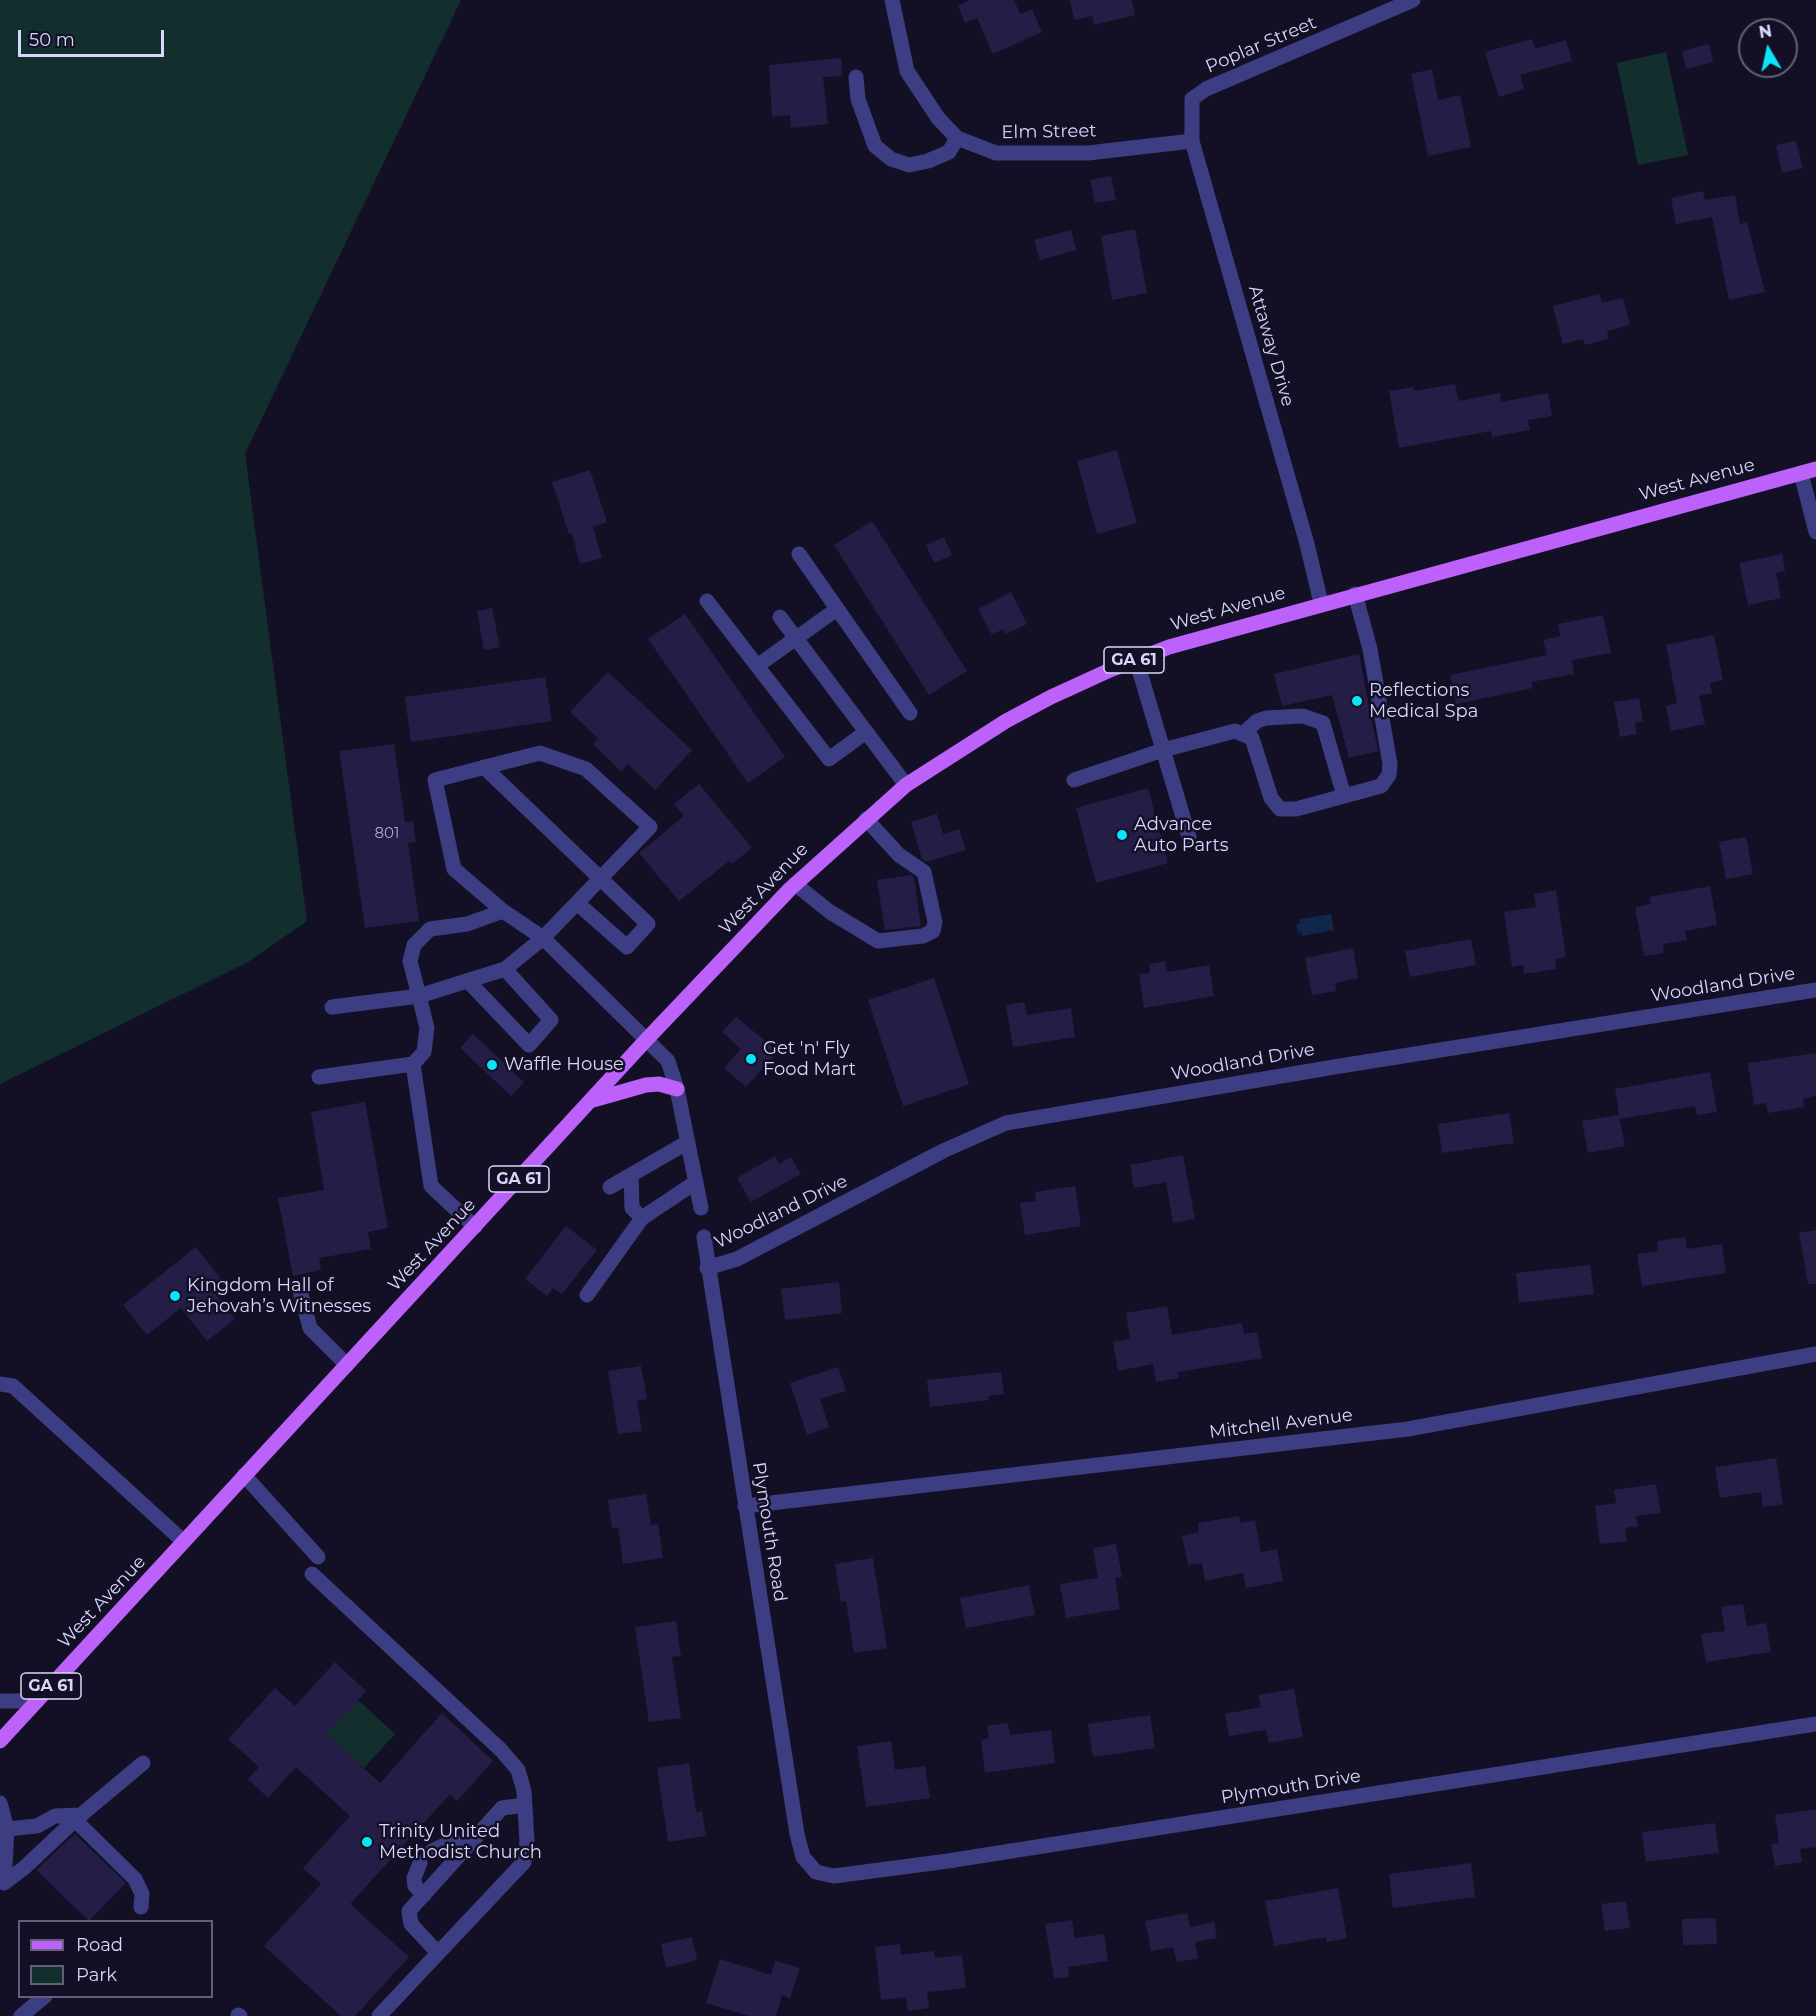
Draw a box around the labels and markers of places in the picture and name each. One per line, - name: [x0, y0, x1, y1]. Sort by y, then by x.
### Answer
- place label: Reflections Medical Spa: [1369, 680, 1478, 722]
- marker: Reflections Medical Spa: [1350, 694, 1364, 708]
- place label: Advance Auto Parts: [1134, 814, 1229, 856]
- marker: Advance Auto Parts: [1115, 828, 1129, 842]
- place label: Get 'n' Fly Food Mart: [763, 1038, 856, 1080]
- marker: Get 'n' Fly Food Mart: [744, 1052, 758, 1066]
- place label: Waffle House: [504, 1054, 624, 1076]
- marker: Waffle House: [485, 1058, 499, 1072]
- place label: Kingdom Hall of Jehovah’s Witnesses: [187, 1275, 371, 1318]
- marker: Kingdom Hall of Jehovah’s Witnesses: [168, 1289, 182, 1303]
- place label: Trinity United Methodist Church: [379, 1821, 542, 1864]
- marker: Trinity United Methodist Church: [360, 1835, 374, 1849]

